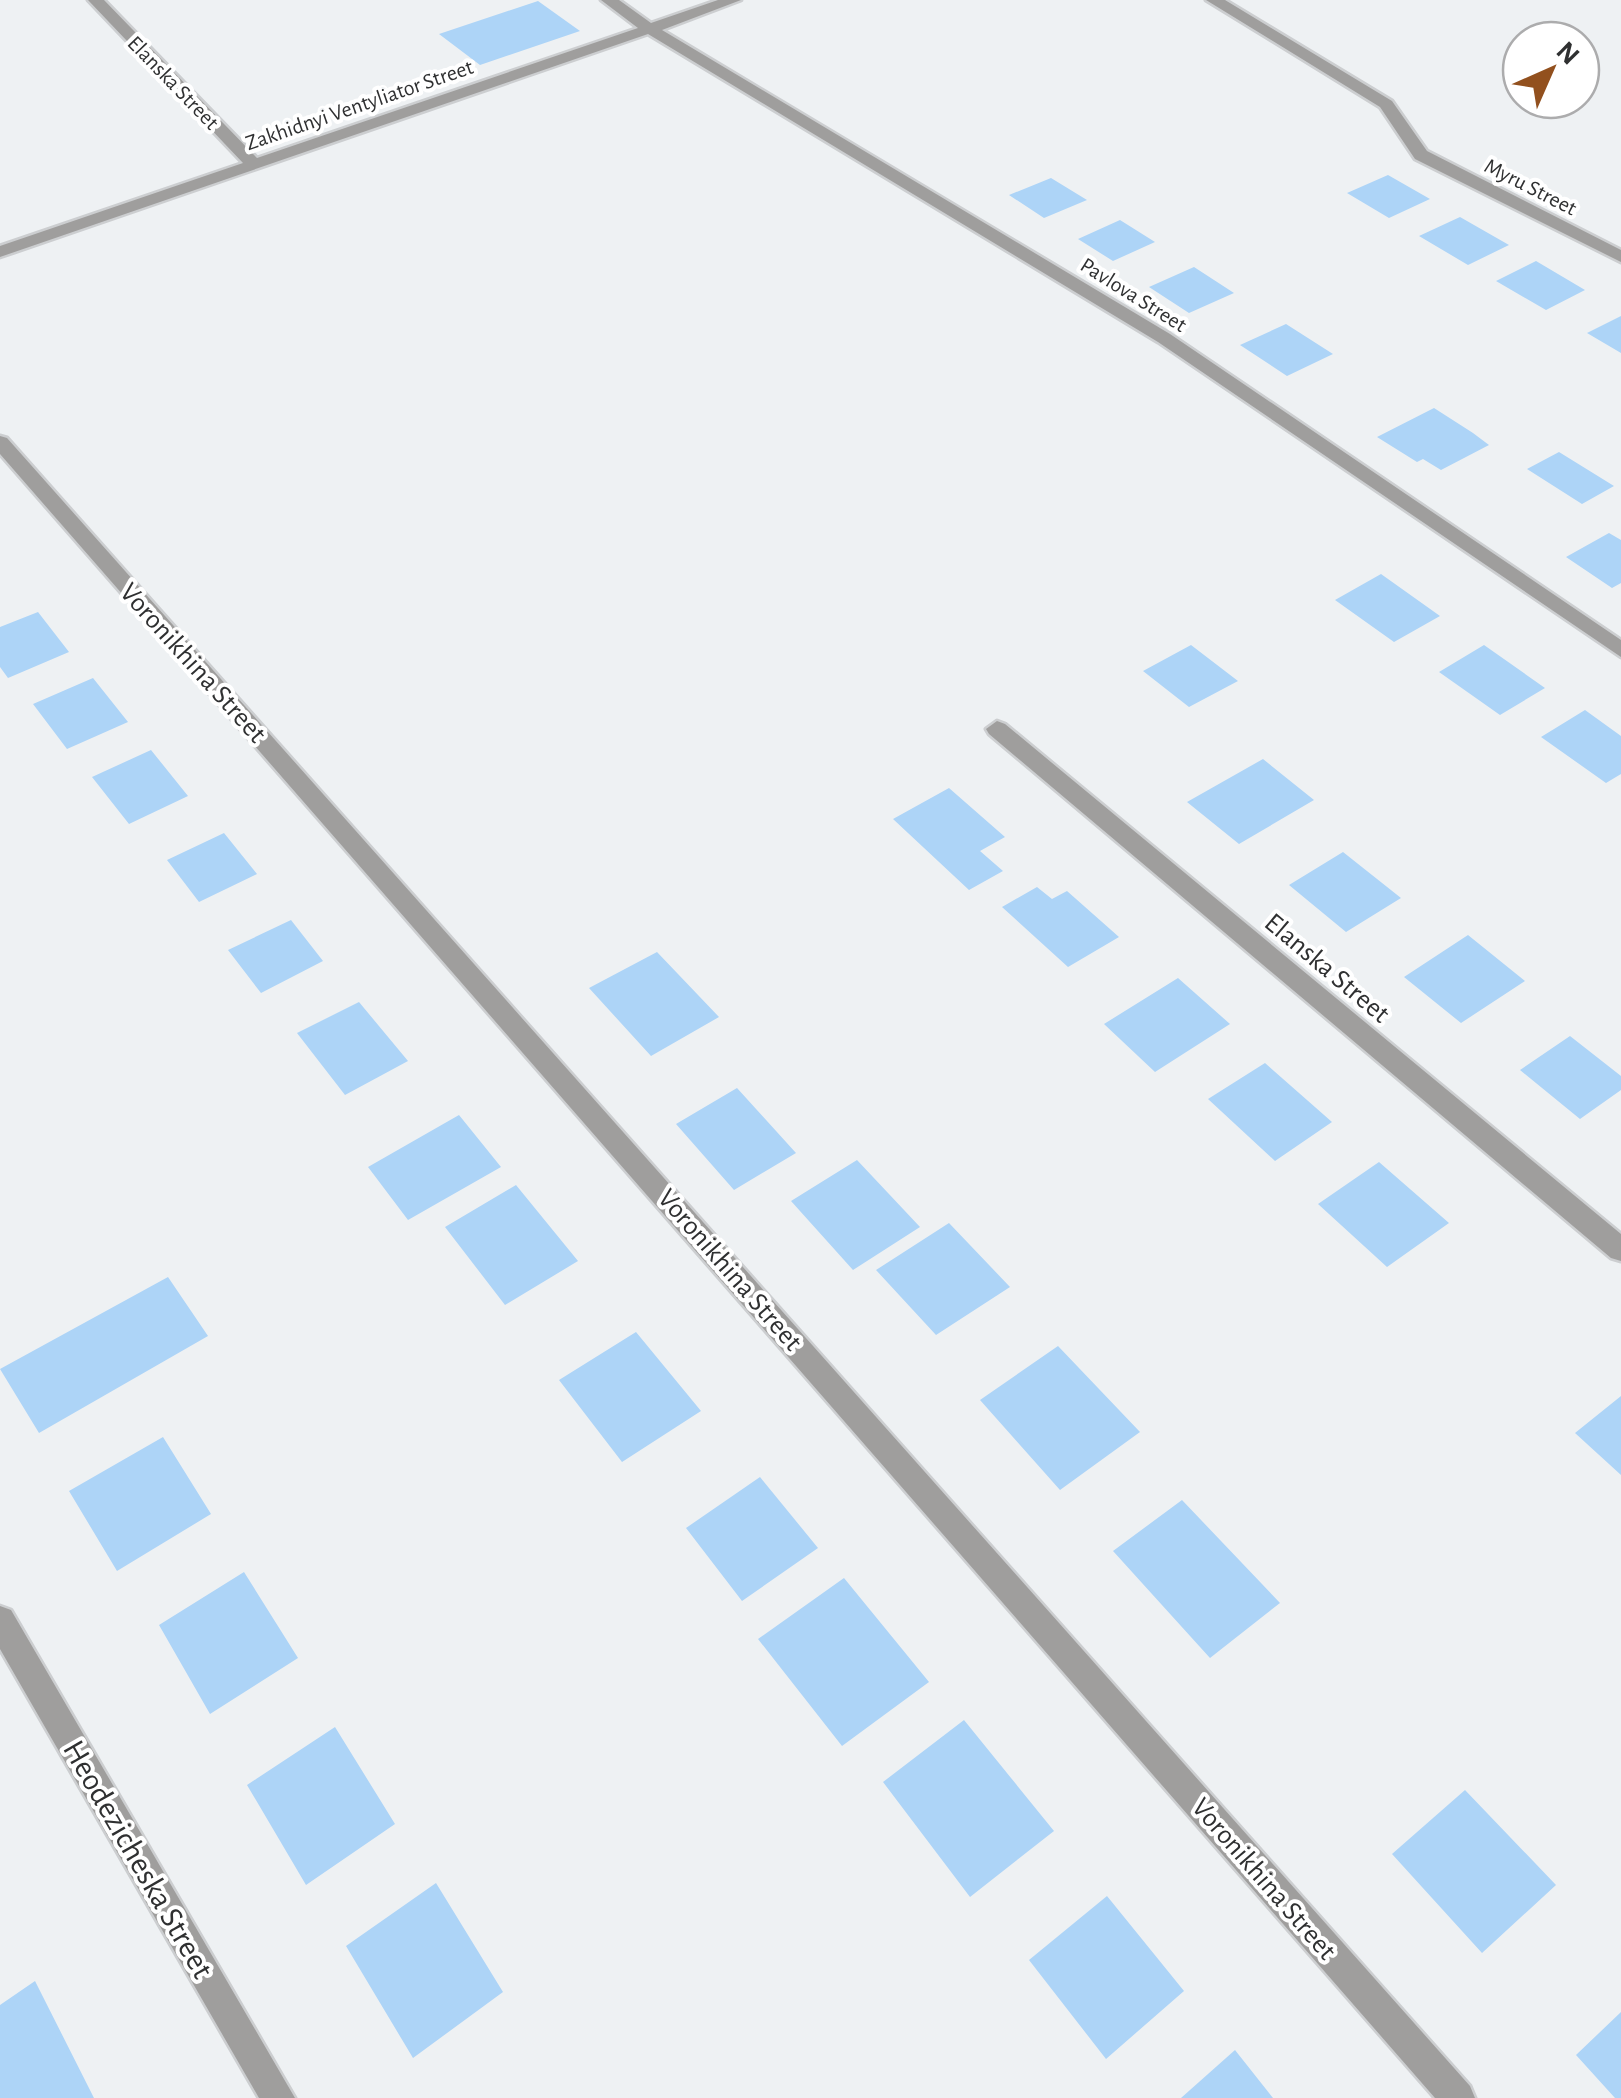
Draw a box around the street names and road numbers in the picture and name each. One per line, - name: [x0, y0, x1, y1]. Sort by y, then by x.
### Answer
- street label: Elanska Street: [123, 32, 223, 134]
- street label: Zakhidnyi Ventyliator Street: [243, 56, 476, 154]
- street label: Myru Street: [1481, 154, 1580, 219]
- street label: Pavlova Street: [1077, 254, 1190, 336]
- street label: Voronikhina Street: [114, 578, 271, 748]
- street label: Elanska Street: [1259, 908, 1395, 1029]
- street label: Voronikhina Street: [652, 1184, 807, 1356]
- street label: Heodezicheska Street: [57, 1735, 219, 1984]
- street label: Voronikhina Street: [1186, 1793, 1341, 1965]

